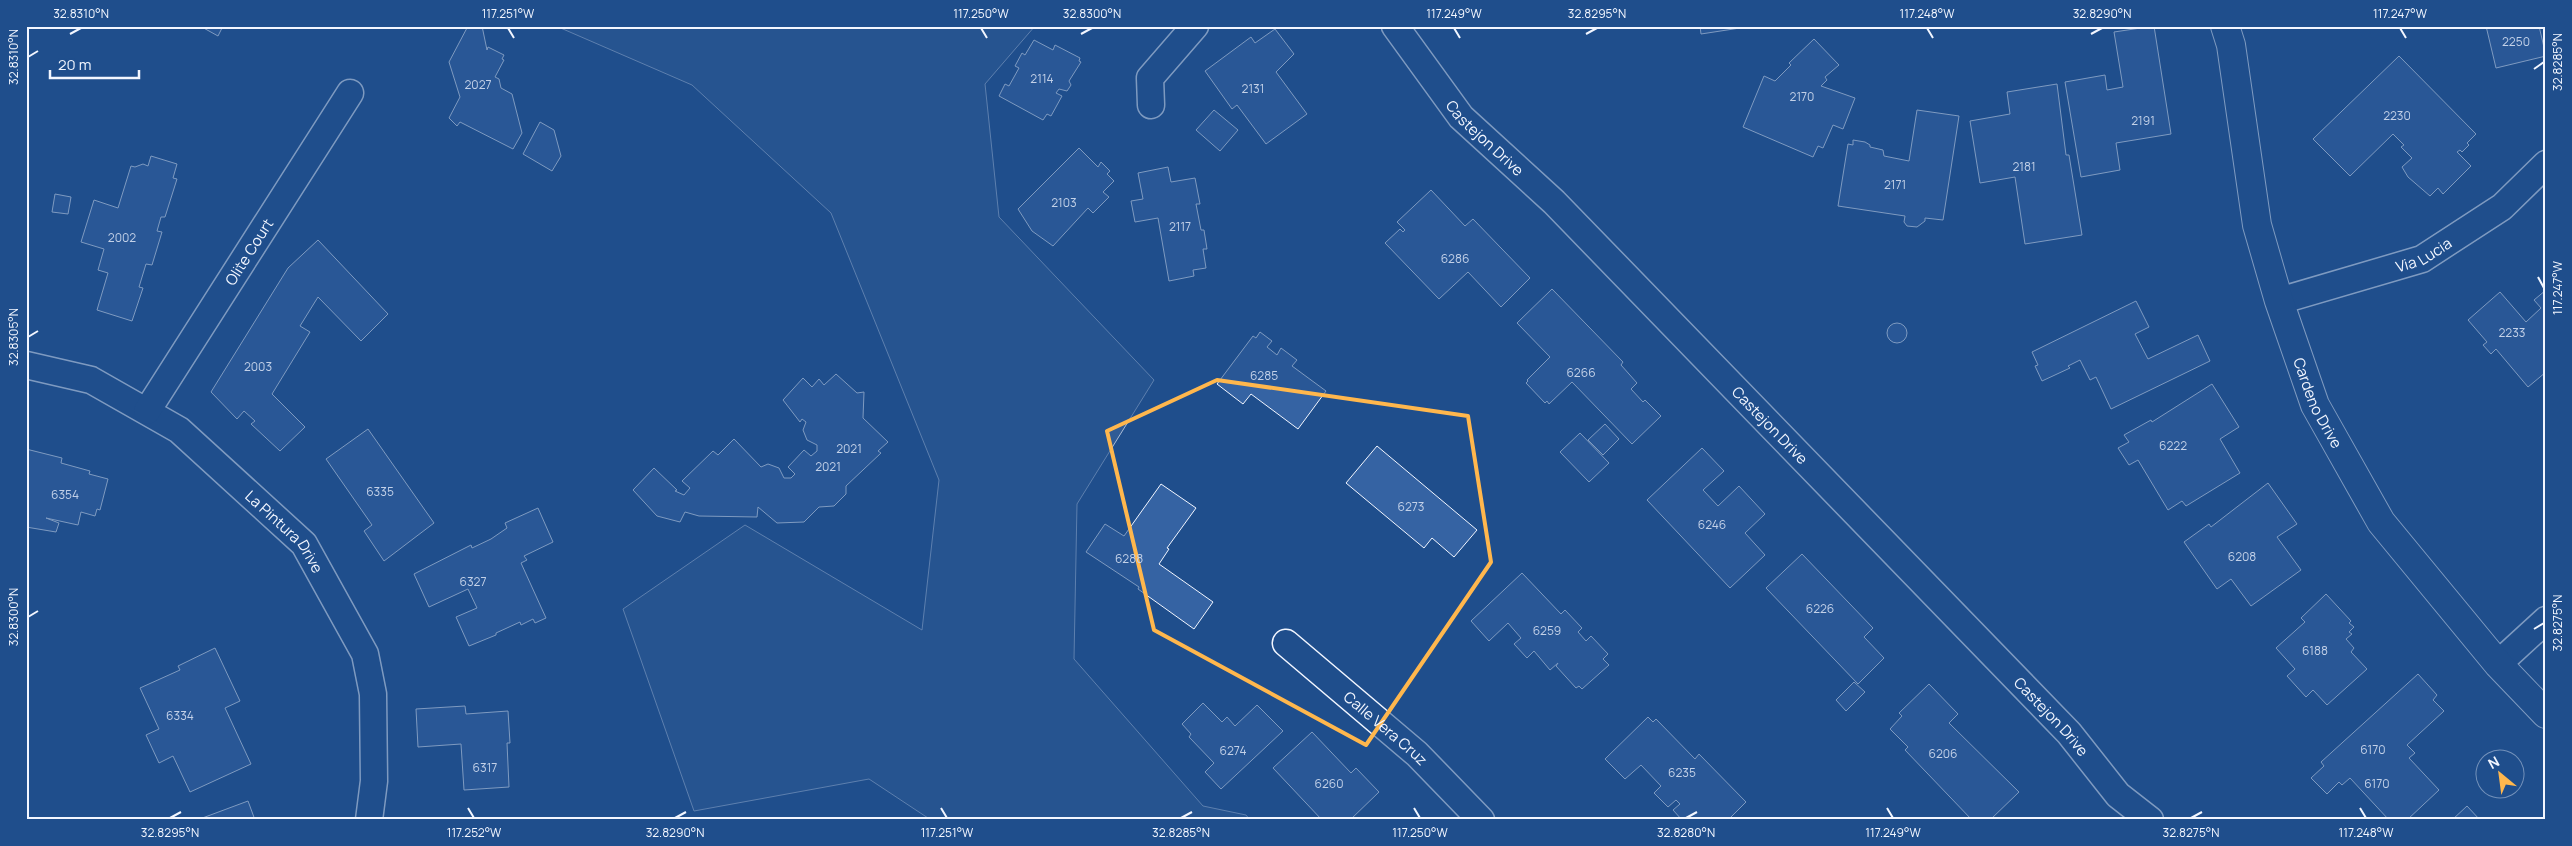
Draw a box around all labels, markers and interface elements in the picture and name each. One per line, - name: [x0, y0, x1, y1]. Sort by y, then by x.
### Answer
- text: 32.8310°N: [53, 5, 109, 22]
- text: 117.251°W: [482, 5, 535, 22]
- text: 117.250°W: [953, 5, 1009, 22]
- text: 32.8300°N: [1063, 5, 1121, 22]
- text: 117.249°W: [1426, 5, 1482, 22]
- text: 32.8295°N: [1568, 5, 1626, 22]
- text: 117.248°W: [1900, 5, 1955, 22]
- text: 32.8290°N: [2073, 5, 2131, 22]
- text: 117.247°W: [2373, 5, 2428, 22]
- text: 32.8310°N: [5, 29, 22, 85]
- house number: 2250: [2502, 33, 2530, 50]
- text: 32.8285°N: [2549, 33, 2566, 91]
- scale bar: [50, 48, 139, 80]
- text: 20 m: [58, 54, 91, 75]
- house number: 2114: [1030, 70, 1054, 87]
- house number: 2027: [464, 76, 492, 93]
- house number: 2131: [1242, 80, 1264, 97]
- house number: 2170: [1790, 88, 1814, 105]
- street label: Castejon Drive: [1441, 95, 1529, 180]
- house number: 2230: [2383, 107, 2411, 124]
- house number: 2191: [2131, 112, 2155, 129]
- house number: 2181: [2012, 158, 2036, 175]
- house number: 2171: [1884, 176, 1906, 193]
- house number: 2103: [1051, 194, 1077, 211]
- street label: Olite Court: [220, 214, 278, 289]
- house number: 2117: [1169, 218, 1191, 235]
- house number: 2002: [108, 229, 136, 246]
- street label: Via Lucia: [2393, 232, 2455, 277]
- house number: 6286: [1441, 250, 1469, 267]
- text: 117.247°W: [2549, 260, 2566, 315]
- text: 32.8305°N: [5, 308, 22, 366]
- house number: 2233: [2499, 324, 2525, 341]
- street label: Cardeno Drive: [2289, 355, 2348, 452]
- house number: 2003: [244, 358, 272, 375]
- house number: 6266: [1566, 364, 1596, 381]
- house number: 6285: [1250, 367, 1278, 384]
- street label: Castejon Drive: [1727, 381, 1813, 469]
- house number: 6222: [2159, 437, 2187, 454]
- house number: 2021: [836, 440, 862, 457]
- house number: 2021: [815, 458, 841, 475]
- house number: 6335: [366, 483, 394, 500]
- street label: La Pintura Drive: [241, 485, 329, 577]
- house number: 6354: [51, 486, 79, 503]
- house number: 6273: [1398, 498, 1424, 515]
- house number: 6246: [1698, 516, 1726, 533]
- house number: 6208: [2228, 548, 2256, 565]
- house number: 6288: [1115, 550, 1143, 567]
- house number: 6327: [460, 573, 486, 590]
- text: 32.8300°N: [5, 588, 22, 646]
- text: 32.8275°N: [2549, 595, 2566, 651]
- house number: 6226: [1806, 600, 1834, 617]
- house number: 6259: [1533, 622, 1561, 639]
- house number: 6188: [2302, 642, 2328, 659]
- street label: Castejon Drive: [2009, 672, 2094, 760]
- street label: Calle Vera Cruz: [1339, 686, 1433, 770]
- house number: 6334: [166, 707, 194, 724]
- house number: 6170: [2360, 741, 2386, 758]
- house number: 6274: [1220, 742, 1246, 759]
- house number: 6206: [1928, 745, 1958, 762]
- north arrow: [2474, 748, 2524, 798]
- text: N: [2484, 751, 2502, 773]
- house number: 6317: [473, 759, 497, 776]
- house number: 6235: [1668, 764, 1696, 781]
- house number: 6260: [1314, 775, 1344, 792]
- house number: 6170: [2364, 775, 2390, 792]
- text: 32.8295°N: [141, 824, 199, 841]
- text: 117.252°W: [447, 824, 502, 841]
- text: 32.8290°N: [646, 824, 704, 841]
- text: 117.251°W: [921, 824, 974, 841]
- text: 32.8285°N: [1152, 824, 1210, 841]
- text: 117.250°W: [1392, 824, 1448, 841]
- text: 32.8280°N: [1657, 824, 1715, 841]
- text: 117.249°W: [1865, 824, 1921, 841]
- text: 32.8275°N: [2163, 824, 2219, 841]
- text: 117.248°W: [2339, 824, 2394, 841]

